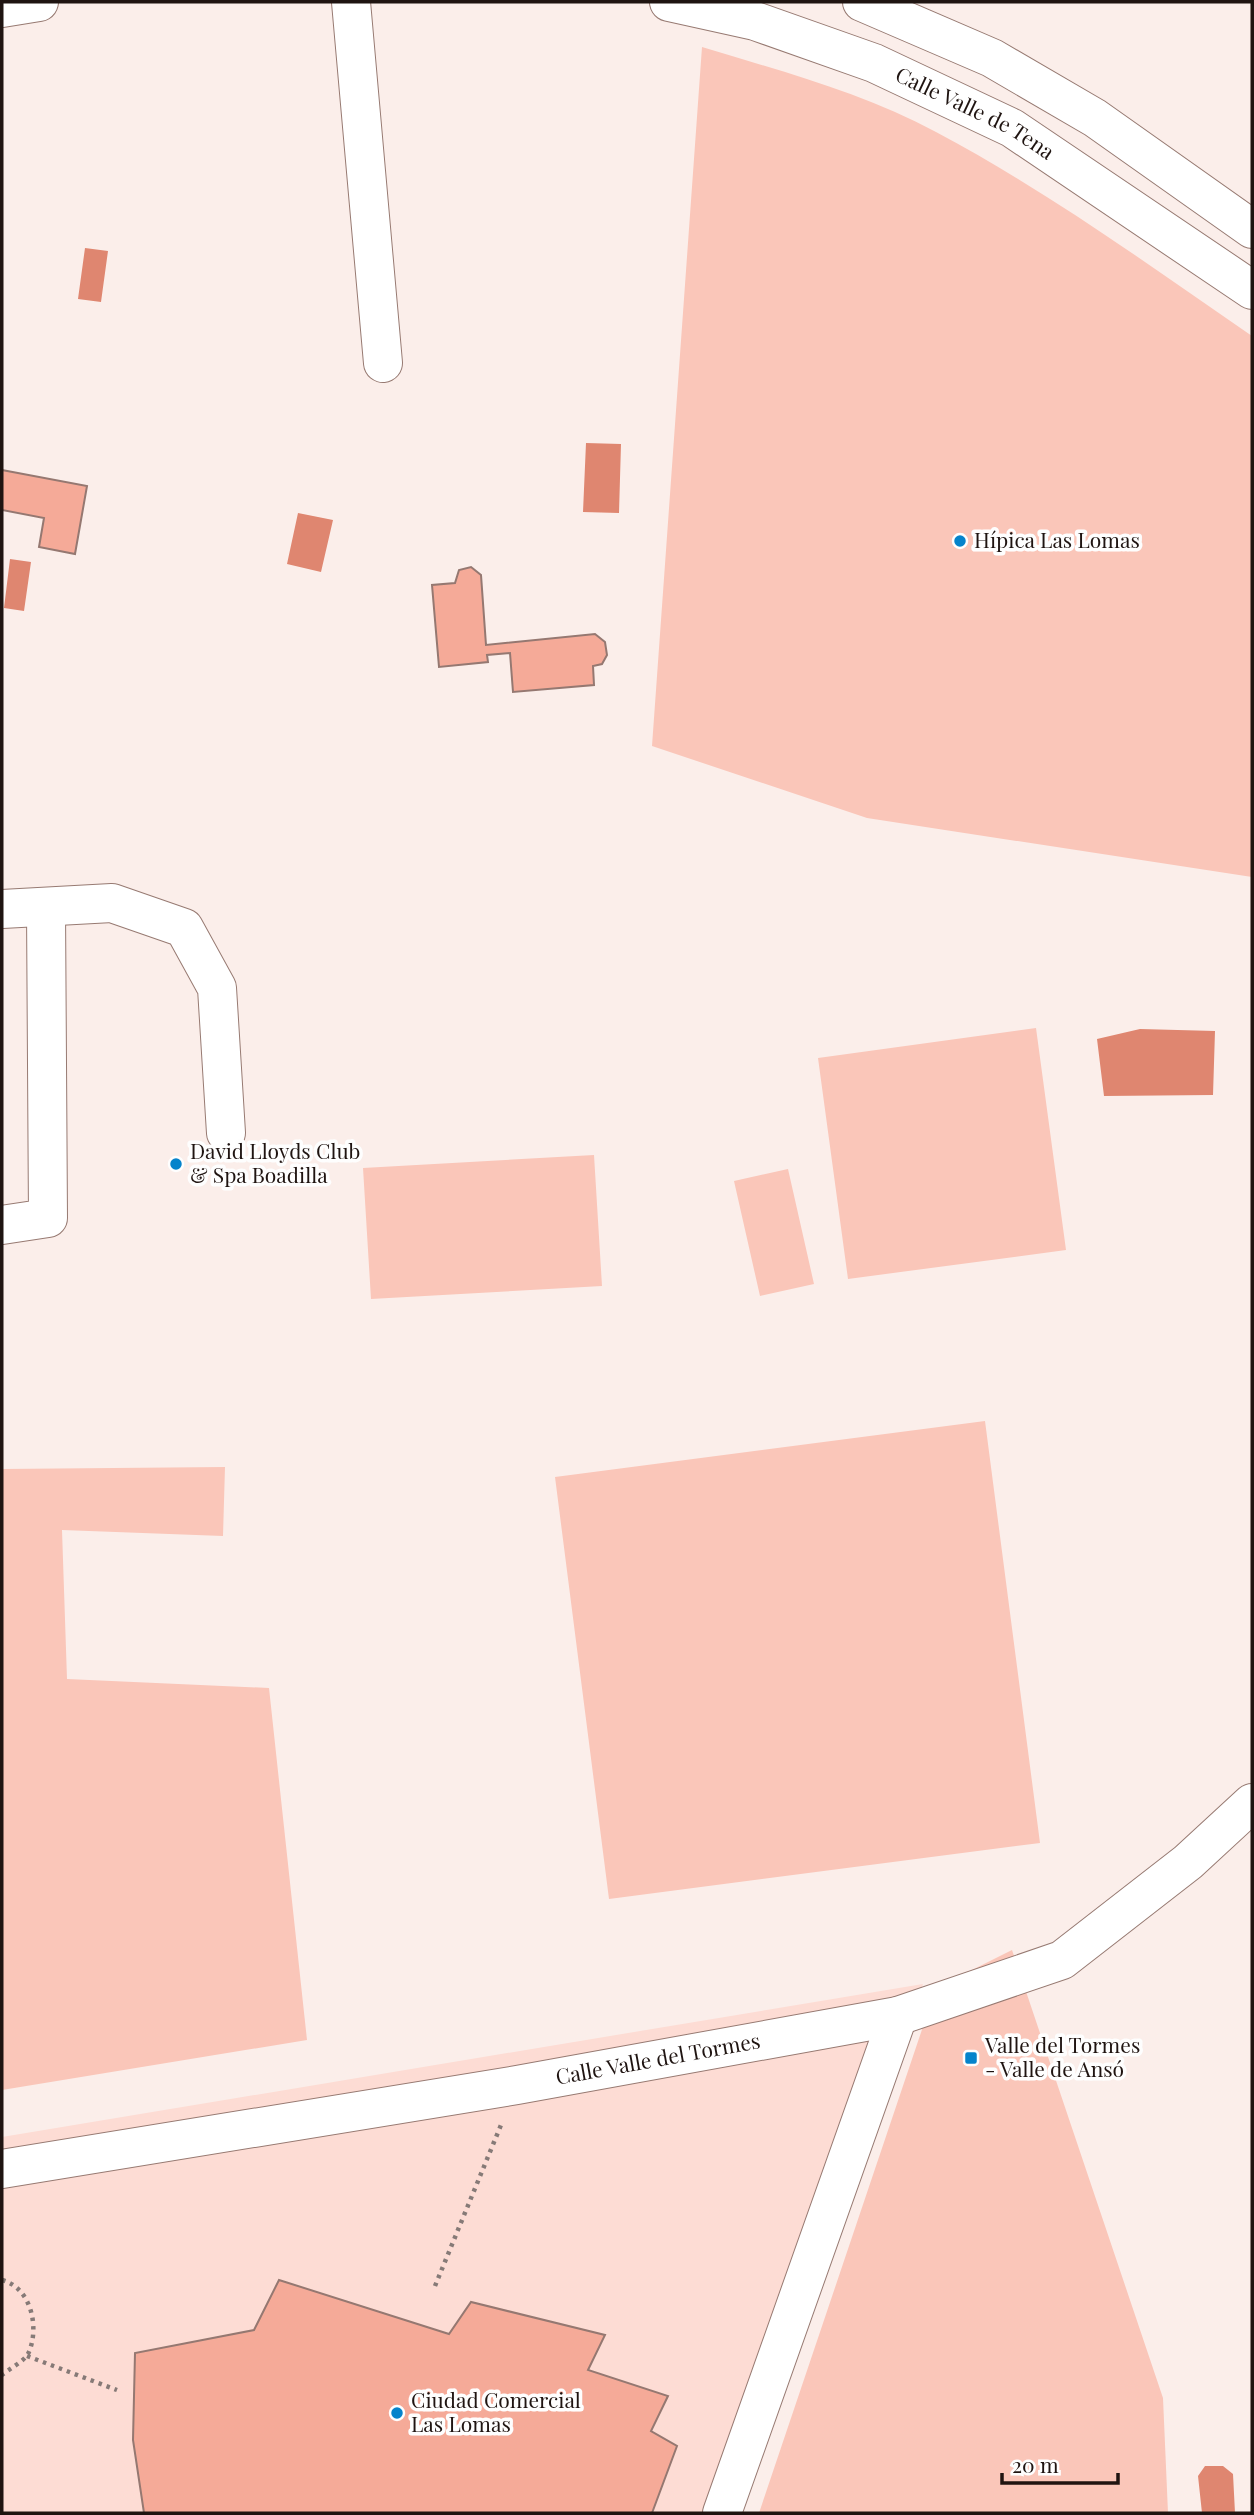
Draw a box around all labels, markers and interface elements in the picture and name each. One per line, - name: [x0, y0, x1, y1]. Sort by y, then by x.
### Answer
- street label: Calle Valle de Tena: [892, 59, 1061, 165]
- place label: Hípica Las Lomas: [974, 525, 1140, 553]
- marker: Hípica Las Lomas: [952, 533, 968, 549]
- place label: David Lloyds Club & Spa Boadilla: [190, 1136, 360, 1188]
- marker: David Lloyds Club & Spa Boadilla: [168, 1156, 184, 1172]
- street label: Calle Valle del Tormes: [553, 2025, 762, 2090]
- place label: Valle del Tormes - Valle de Ansó: [984, 2030, 1140, 2082]
- marker: Valle del Tormes - Valle de Ansó: [963, 2050, 979, 2066]
- place label: Ciudad Comercial Las Lomas: [411, 2385, 581, 2437]
- marker: Ciudad Comercial Las Lomas: [389, 2405, 405, 2421]
- scale bar: [1002, 2442, 1118, 2486]
- text: 20 m: [1012, 2450, 1059, 2478]

